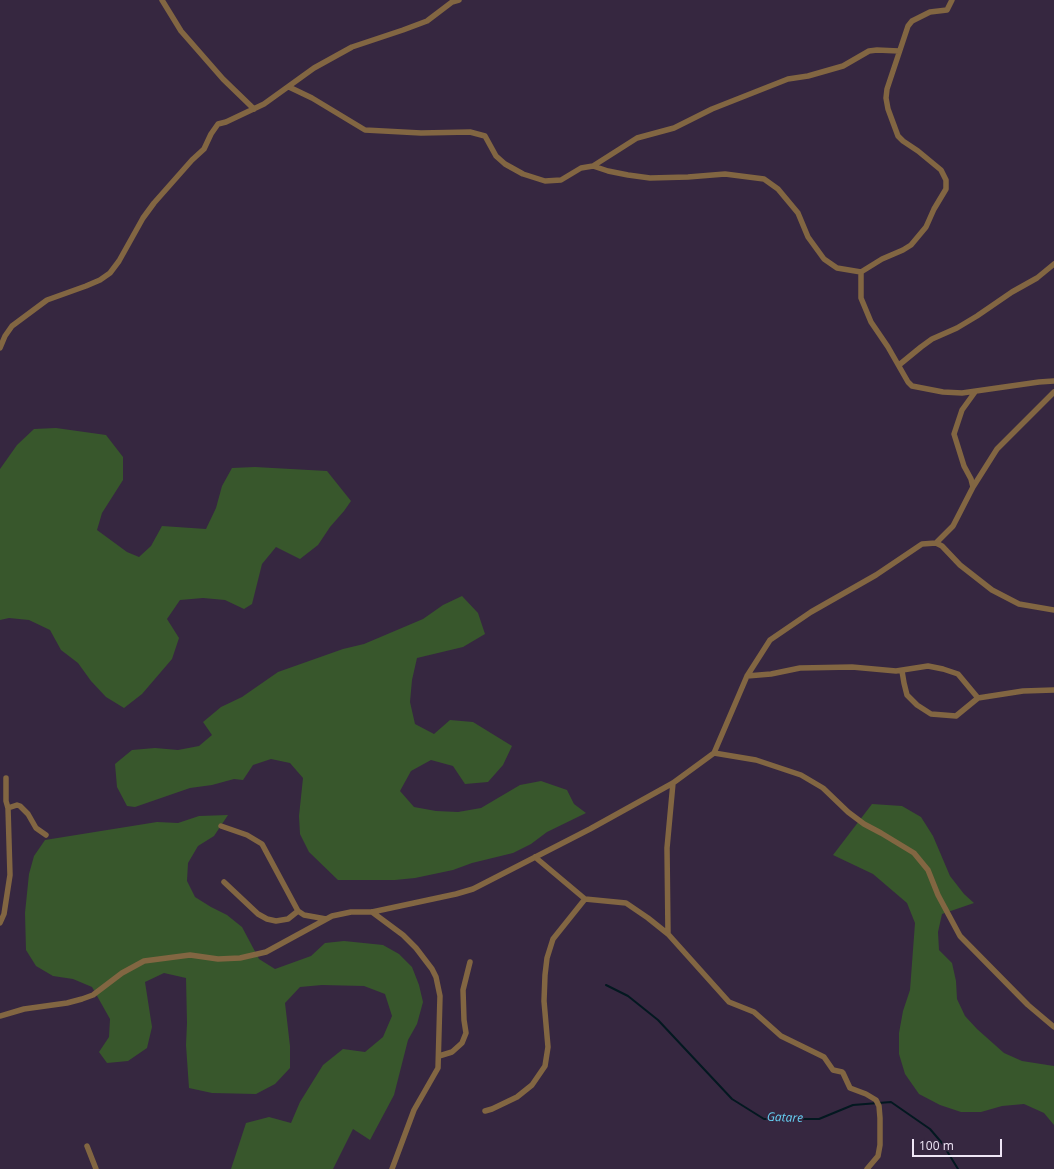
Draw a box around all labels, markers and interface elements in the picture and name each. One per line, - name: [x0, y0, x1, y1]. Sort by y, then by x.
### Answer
- water label: Gatare: [767, 1110, 803, 1126]
- scale bar: [914, 1131, 1004, 1157]
- text: 100 m: [919, 1137, 954, 1154]

